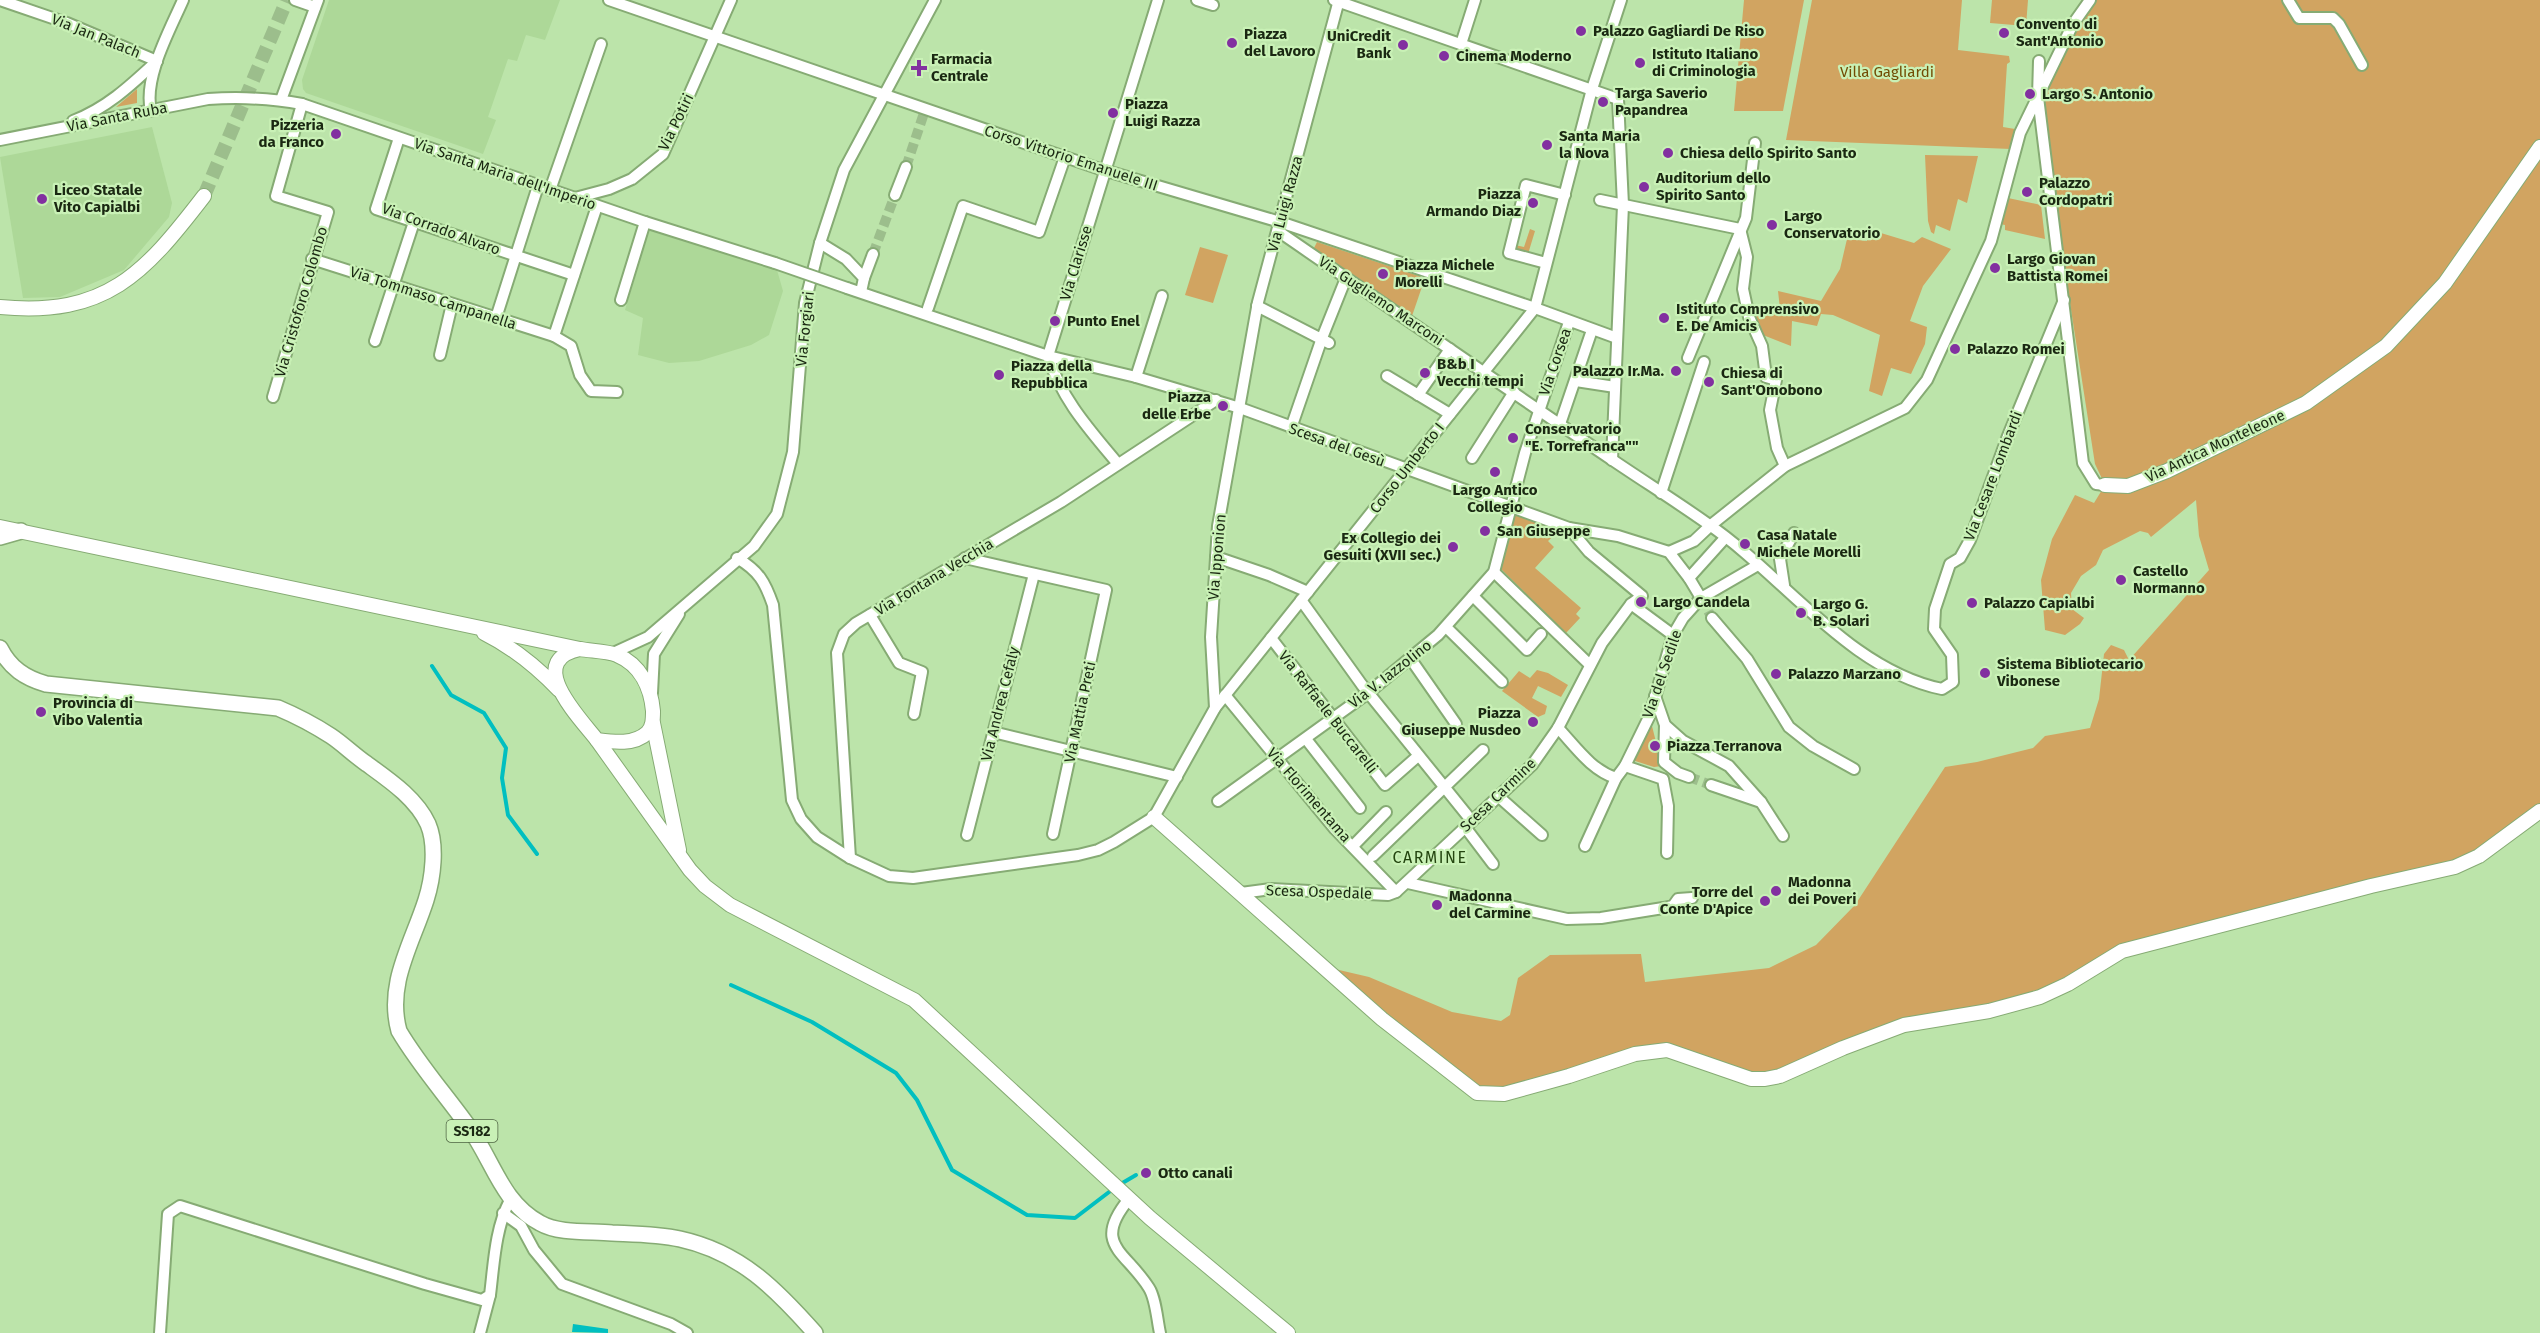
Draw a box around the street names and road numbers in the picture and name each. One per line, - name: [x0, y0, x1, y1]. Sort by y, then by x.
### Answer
- street label: Via Jan Palach: [49, 10, 143, 62]
- street label: Via Potiri: [654, 90, 698, 154]
- street label: Via Santa Ruba: [65, 98, 169, 136]
- street label: Corso Vittorio Emanuele III: [982, 121, 1160, 195]
- street label: Via Santa Maria dell'Imperio: [412, 134, 598, 214]
- street label: Via Luigi Razza: [1263, 154, 1307, 254]
- street label: Via Corrado Alvaro: [379, 199, 503, 259]
- street label: Via Clarisse: [1056, 223, 1096, 303]
- street label: Via Cristoforo Colombo: [271, 225, 331, 379]
- street label: Via Gugliemo Marconi: [1315, 252, 1447, 350]
- street label: Via Tommaso Campanella: [348, 263, 518, 333]
- street label: Via Forgiari: [792, 290, 818, 368]
- street label: Via Corsea: [1535, 326, 1575, 398]
- street label: Via Antica Monteleone: [2142, 406, 2288, 486]
- street label: Via Cesare Lombardi: [1960, 409, 2026, 543]
- street label: Scesa del Gesù: [1286, 419, 1388, 471]
- street label: Corso Umberto I: [1366, 419, 1448, 517]
- street label: Via Ipponion: [1204, 513, 1230, 601]
- street label: Via Fontana Vecchia: [872, 535, 996, 619]
- street label: Via del Sedile: [1638, 627, 1686, 721]
- street label: Via V. Iazzolino: [1345, 636, 1435, 712]
- street label: Via Andrea Cefaly: [977, 644, 1023, 763]
- street label: Via Raffaele Buccarelli: [1274, 647, 1382, 777]
- street label: Via Mattia Preti: [1060, 660, 1100, 764]
- street label: Via Florimentama: [1263, 744, 1355, 846]
- street label: Scesa Carmine: [1456, 754, 1540, 836]
- street label: Scesa Ospedale: [1266, 881, 1372, 903]
- road number: SS182: [446, 1120, 498, 1142]

